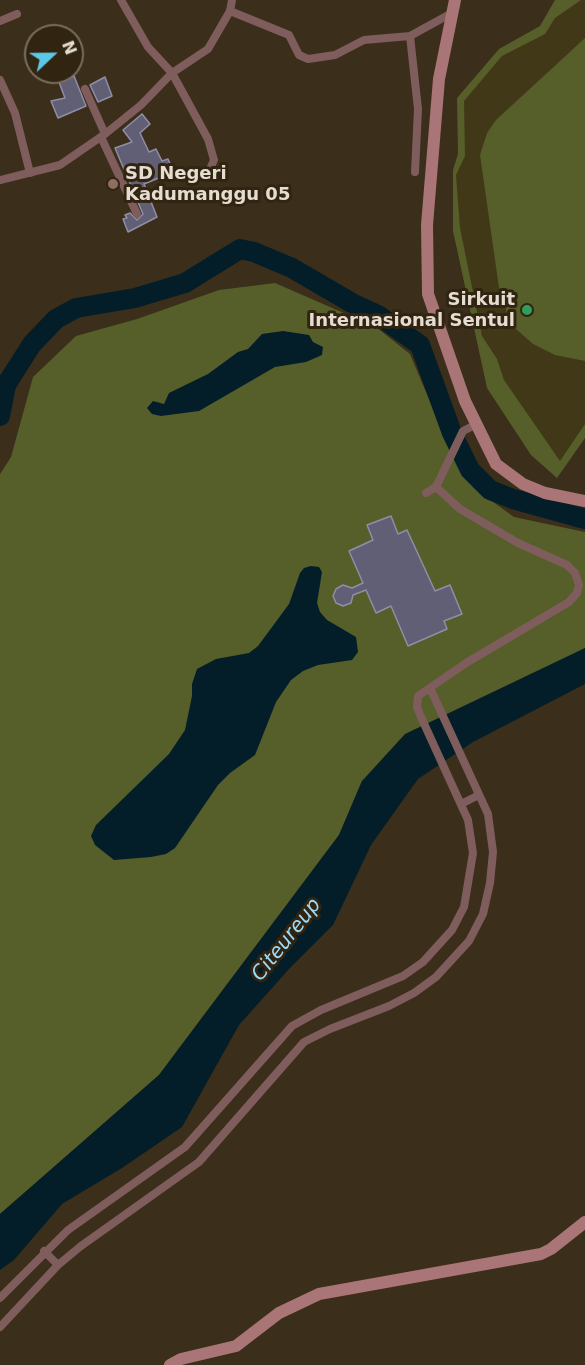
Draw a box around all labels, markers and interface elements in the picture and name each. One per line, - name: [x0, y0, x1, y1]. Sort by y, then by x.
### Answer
- north arrow: [24, 24, 84, 84]
- text: N: [58, 38, 81, 58]
- place label: SD Negeri Kadumanggu 05: [125, 163, 290, 206]
- marker: SD Negeri Kadumanggu 05: [106, 177, 120, 191]
- place label: Sirkuit Internasional Sentul: [309, 289, 515, 332]
- marker: Sirkuit Internasional Sentul: [520, 303, 534, 317]
- water label: Citeureup: [247, 894, 327, 986]

